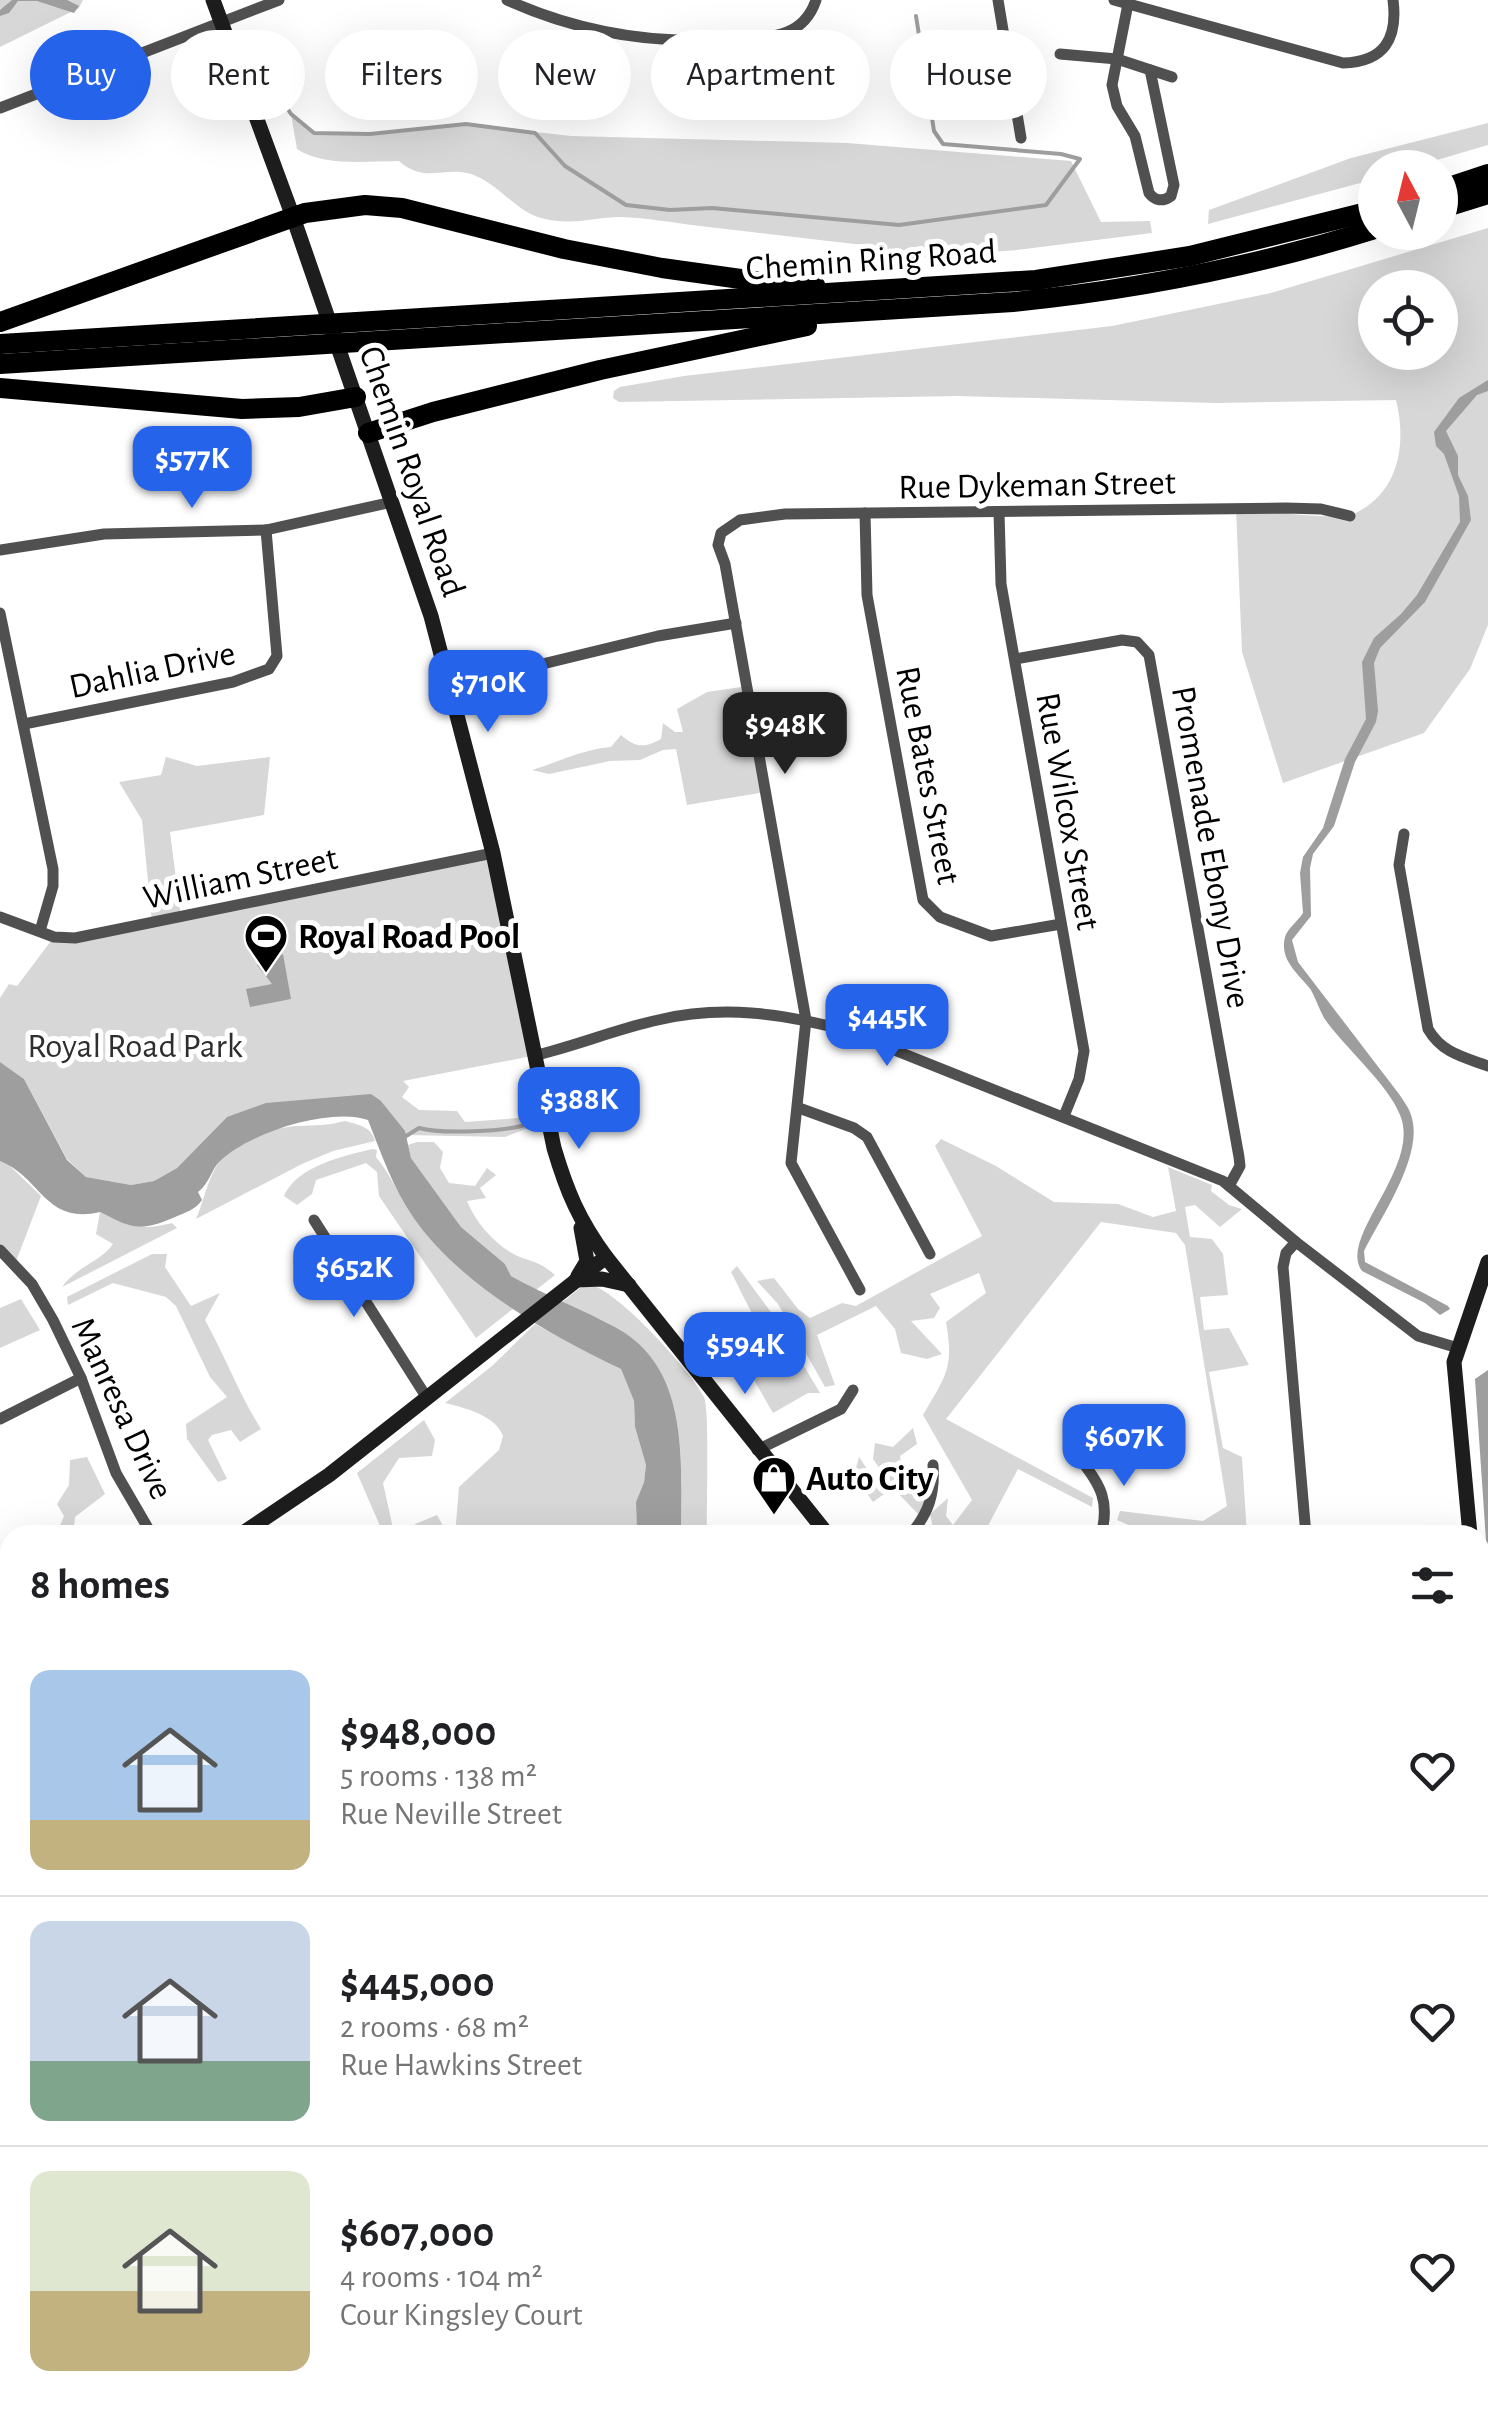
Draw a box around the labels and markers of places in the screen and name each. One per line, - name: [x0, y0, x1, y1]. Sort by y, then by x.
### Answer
- pin: $577K: [122, 426, 262, 511]
- pin: $710K: [418, 650, 558, 735]
- pin: $948K: [715, 692, 855, 777]
- sports icon: Royal Road Pool: [243, 913, 289, 974]
- place label: Royal Road Pool: [298, 920, 520, 955]
- pin: $445K: [817, 984, 957, 1069]
- pin: $388K: [509, 1067, 649, 1152]
- pin: $652K: [284, 1235, 424, 1320]
- pin: $594K: [675, 1312, 815, 1397]
- pin: $607K: [1054, 1404, 1194, 1489]
- shop icon: Auto City: [751, 1455, 797, 1516]
- place label: Auto City: [806, 1462, 934, 1497]

